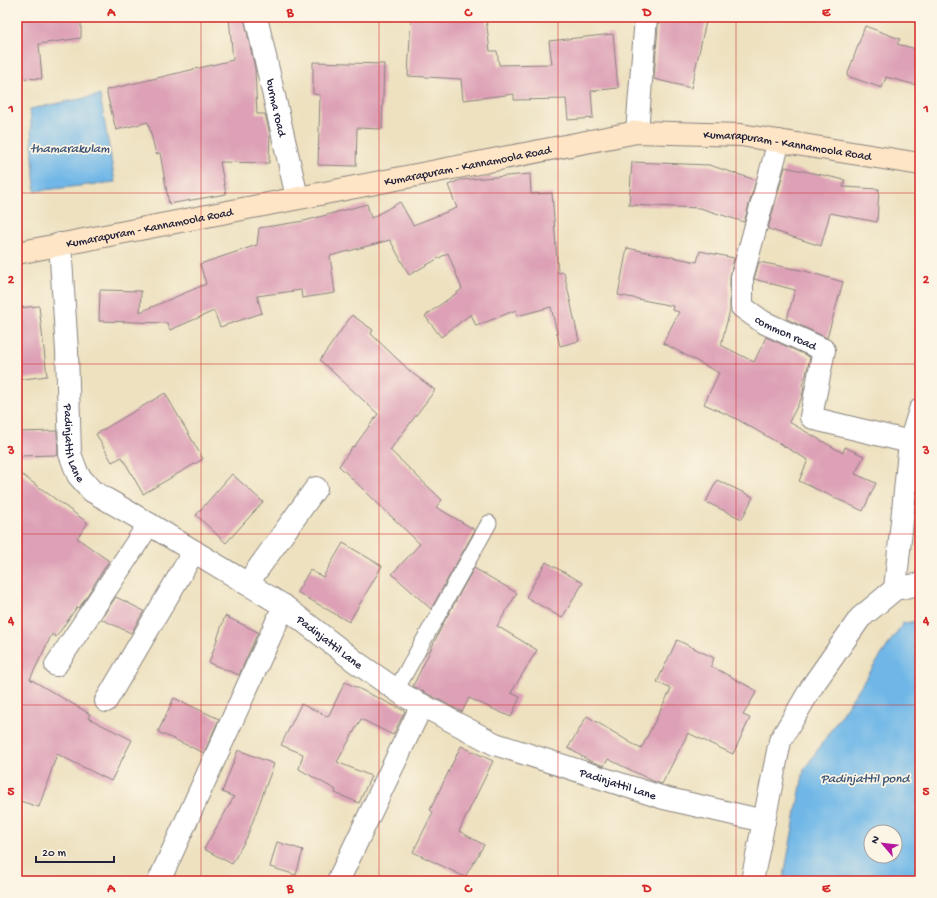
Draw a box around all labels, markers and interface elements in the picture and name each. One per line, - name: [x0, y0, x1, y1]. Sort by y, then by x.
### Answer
- text: A: [106, 6, 116, 21]
- text: B: [286, 6, 295, 21]
- text: C: [463, 6, 473, 21]
- text: D: [642, 6, 652, 21]
- text: E: [822, 6, 831, 21]
- street label: burma road: [261, 78, 288, 139]
- text: 1: [7, 102, 14, 117]
- text: 1: [922, 102, 929, 117]
- street label: Kumarapuram - Kannamoola Road: [703, 129, 873, 165]
- water label: thamarakulam: [31, 142, 110, 157]
- street label: Kumarapuram - Kannamoola Road: [383, 144, 553, 190]
- street label: Kumarapuram - Kannamoola Road: [65, 206, 235, 252]
- text: 2: [8, 273, 15, 288]
- text: 2: [923, 273, 930, 288]
- street label: common road: [751, 313, 819, 355]
- street label: Padinjattil Lane: [60, 403, 87, 487]
- text: 3: [7, 444, 15, 459]
- text: 3: [922, 444, 930, 459]
- street label: Padinjattil Lane: [292, 613, 365, 674]
- text: 4: [7, 614, 15, 629]
- text: 4: [922, 614, 930, 629]
- street label: Padinjattil Lane: [577, 766, 658, 804]
- water label: Padinjattil pond: [821, 772, 911, 787]
- text: 5: [8, 785, 15, 800]
- text: 5: [923, 785, 930, 800]
- north arrow: [863, 824, 903, 864]
- text: N: [869, 834, 883, 846]
- scale bar: [36, 838, 114, 864]
- text: 20 m: [42, 847, 67, 861]
- text: A: [106, 882, 116, 897]
- text: B: [286, 882, 295, 897]
- text: C: [463, 882, 473, 897]
- text: D: [642, 882, 652, 897]
- text: E: [822, 882, 831, 897]

